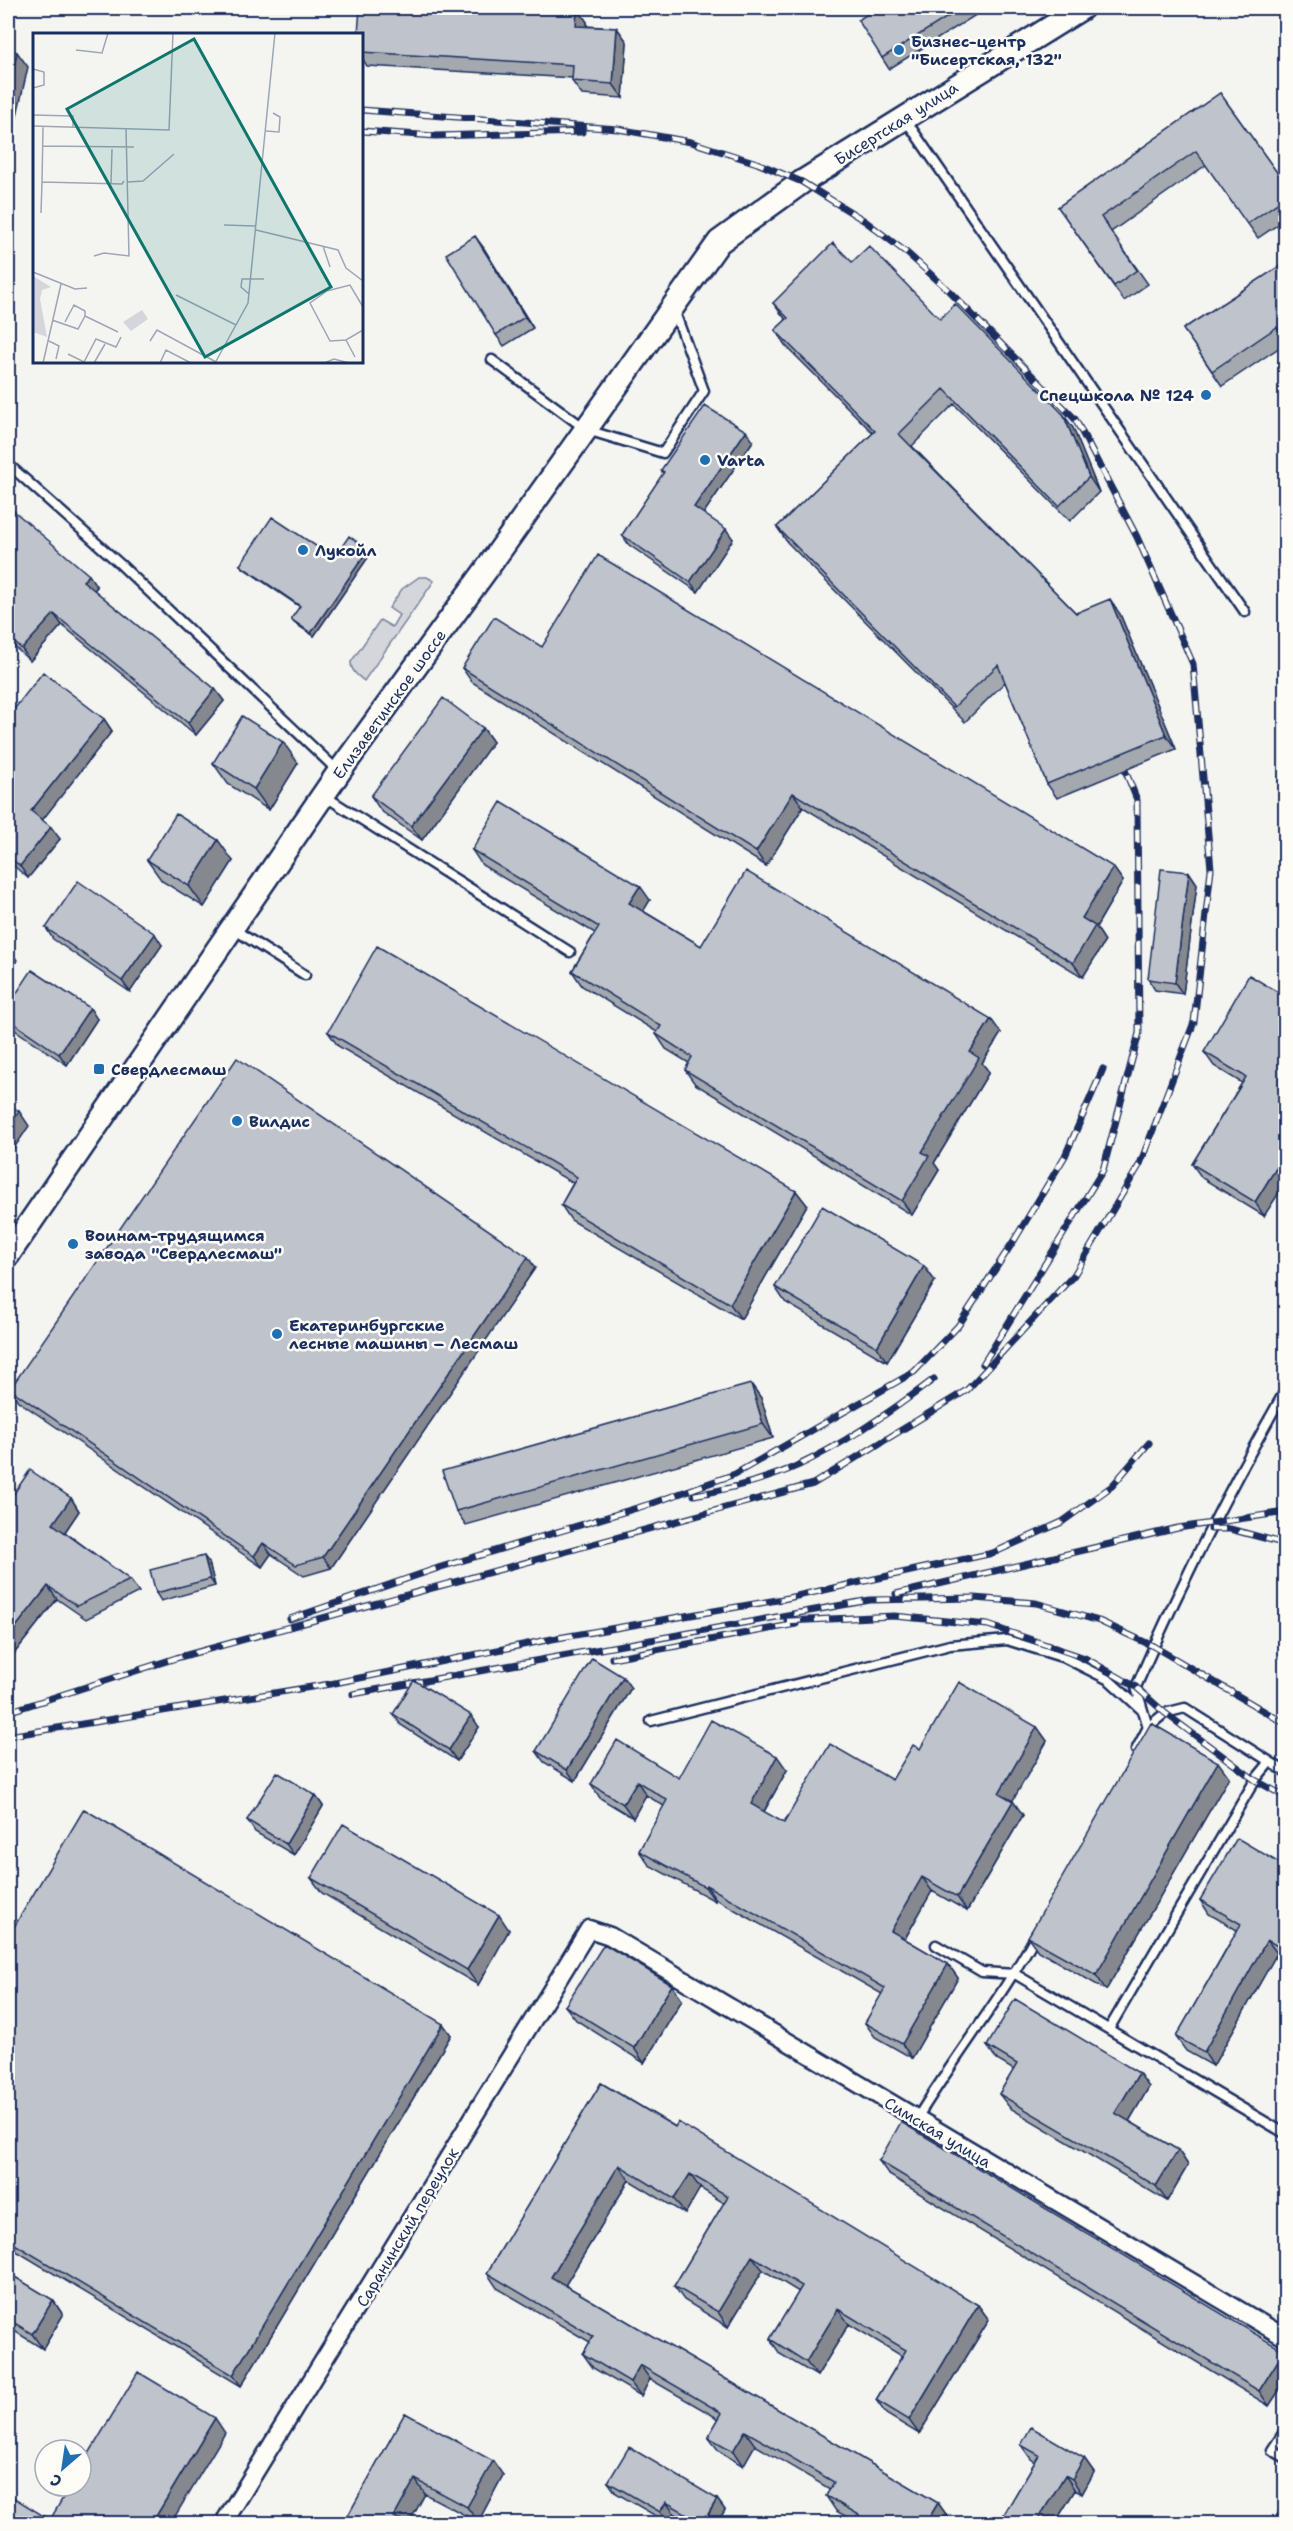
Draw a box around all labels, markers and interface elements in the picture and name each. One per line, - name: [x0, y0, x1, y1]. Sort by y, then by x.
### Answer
- place label: Бизнес-центр "Бисертская, 132": [911, 31, 1062, 70]
- inset map: [33, 33, 363, 363]
- marker: Бизнес-центр "Бисертская, 132": [892, 43, 906, 57]
- street label: Бисертская улица: [831, 77, 962, 170]
- place label: Спецшкола № 124: [1039, 385, 1194, 406]
- marker: Спецшкола № 124: [1199, 388, 1213, 402]
- place label: Varta: [717, 450, 765, 471]
- marker: Varta: [698, 453, 712, 467]
- place label: Лукойл: [315, 540, 377, 561]
- marker: Лукойл: [296, 543, 310, 557]
- street label: Елизаветинское шоссе: [328, 625, 451, 783]
- place label: Свердлесмаш: [111, 1059, 227, 1080]
- marker: Свердлесмаш: [92, 1062, 106, 1076]
- place label: Вилдис: [249, 1111, 310, 1132]
- marker: Вилдис: [230, 1114, 244, 1128]
- place label: Воинам-трудящимся завода "Свердлесмаш": [85, 1225, 282, 1264]
- marker: Воинам-трудящимся завода "Свердлесмаш": [66, 1237, 80, 1251]
- place label: Екатеринбургские лесные машины – Лесмаш: [289, 1315, 518, 1354]
- marker: Екатеринбургские лесные машины – Лесмаш: [270, 1327, 284, 1341]
- street label: Симская улица: [881, 2092, 995, 2173]
- street label: Саранинский переулок: [352, 2143, 464, 2311]
- north arrow: [33, 2438, 93, 2498]
- text: С: [46, 2469, 65, 2492]

